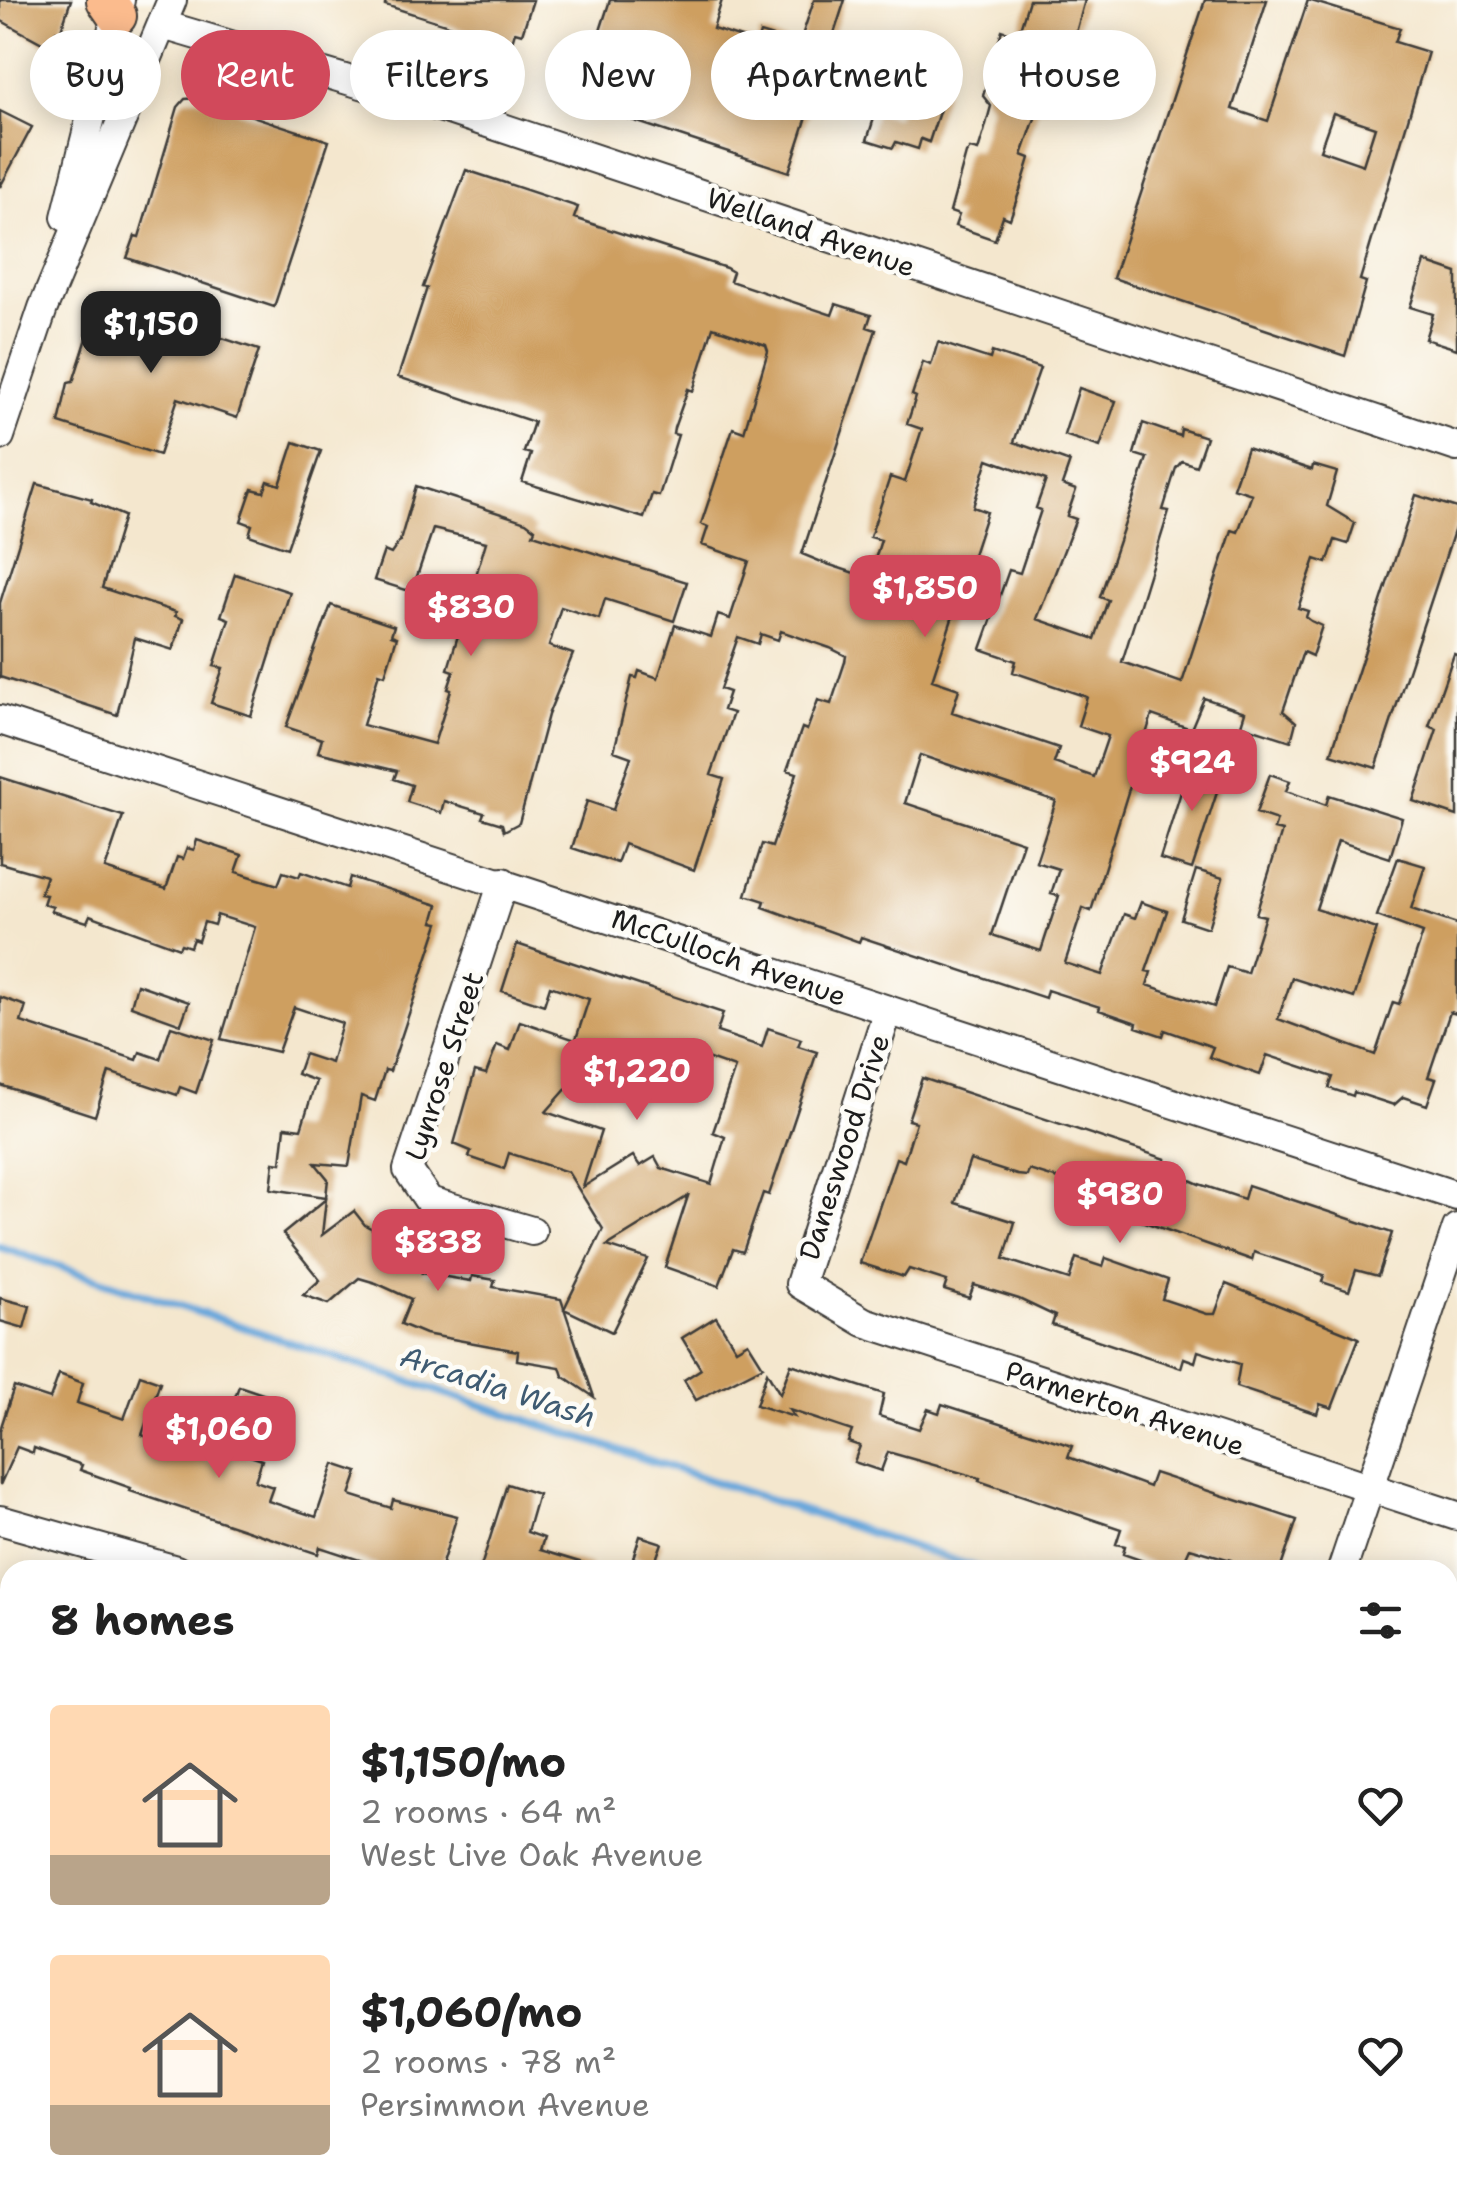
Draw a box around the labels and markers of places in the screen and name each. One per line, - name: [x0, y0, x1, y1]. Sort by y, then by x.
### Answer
- pin: $1,150: [70, 291, 232, 376]
- pin: $1,850: [844, 555, 1006, 640]
- pin: $830: [412, 574, 530, 659]
- pin: $924: [1133, 729, 1251, 814]
- pin: $1,220: [556, 1038, 718, 1123]
- pin: $980: [1061, 1161, 1179, 1246]
- pin: $838: [379, 1209, 497, 1294]
- pin: $1,060: [138, 1396, 300, 1481]

